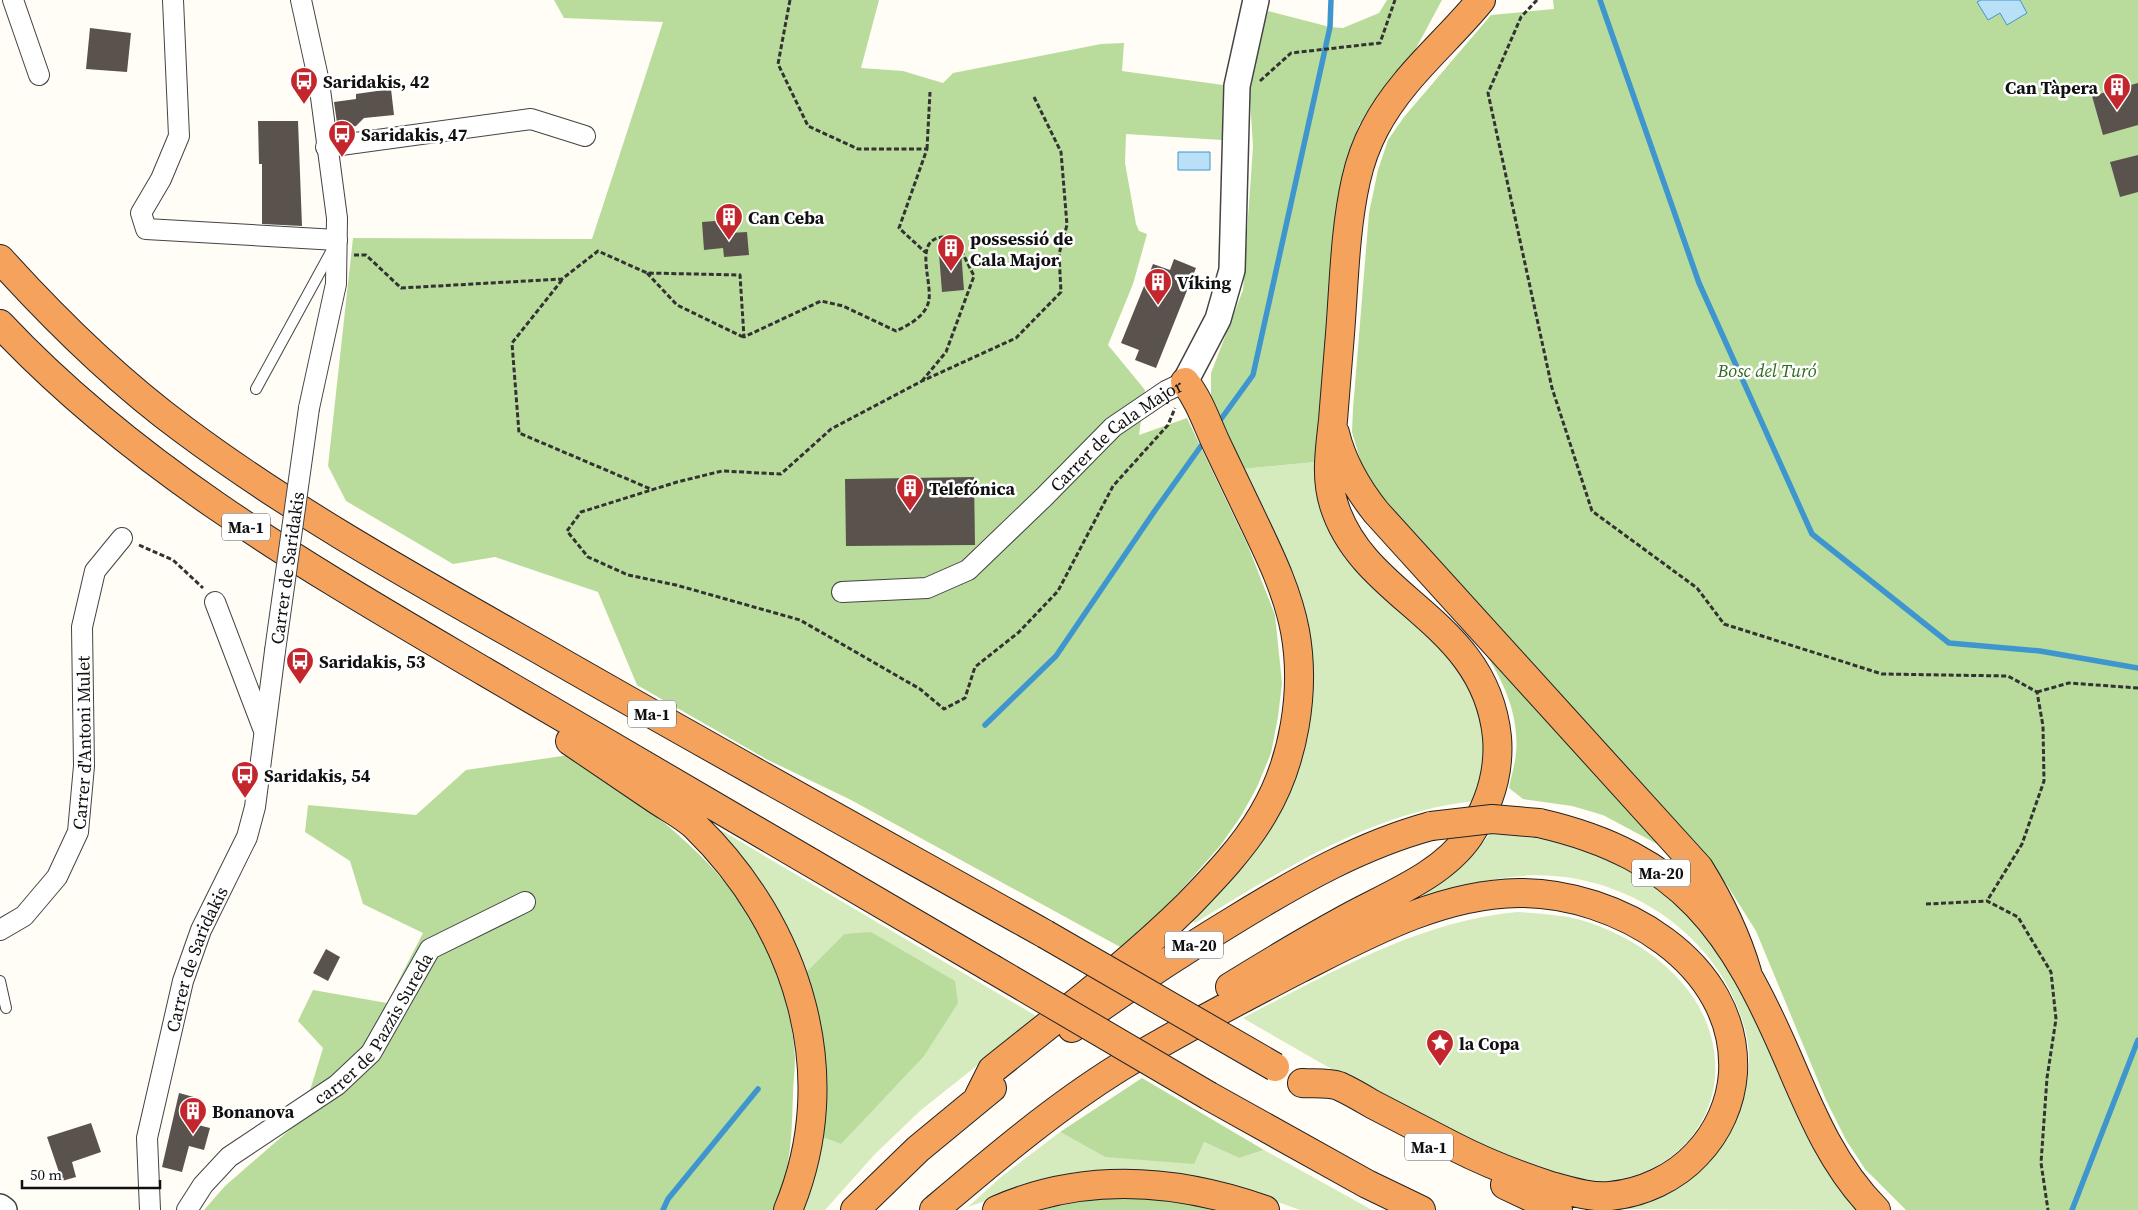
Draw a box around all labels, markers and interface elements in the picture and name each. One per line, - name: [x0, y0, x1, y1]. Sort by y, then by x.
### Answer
- bus stop icon: Saridakis, 42: [289, 66, 319, 105]
- place label: Saridakis, 42: [323, 69, 430, 94]
- building icon: Can Tàpera: [2102, 72, 2132, 111]
- place label: Can Tàpera: [2005, 75, 2098, 100]
- bus stop icon: Saridakis, 47: [327, 119, 357, 158]
- place label: Saridakis, 47: [361, 122, 468, 147]
- building icon: Can Ceba: [714, 202, 744, 241]
- place label: Can Ceba: [748, 205, 825, 230]
- place label: possessió de Cala Major: [970, 226, 1073, 272]
- building icon: possessió de Cala Major: [936, 233, 966, 272]
- building icon: Víking: [1143, 267, 1173, 306]
- place label: Víking: [1177, 270, 1231, 295]
- park label: Bosc del Turó: [1716, 358, 1817, 383]
- street label: Carrer de Cala Major: [1044, 372, 1187, 497]
- building icon: Telefónica: [895, 473, 925, 512]
- place label: Telefónica: [929, 476, 1016, 501]
- street label: Carrer de Saridakis: [264, 490, 310, 646]
- road number: Ma-1: [222, 514, 270, 540]
- bus stop icon: Saridakis, 53: [285, 646, 315, 685]
- place label: Saridakis, 53: [319, 649, 426, 674]
- street label: Carrer d'Antoni Mulet: [66, 656, 97, 831]
- road number: Ma-1: [628, 701, 676, 728]
- bus stop icon: Saridakis, 54: [230, 760, 260, 799]
- place label: Saridakis, 54: [264, 763, 371, 788]
- road number: Ma-20: [1632, 860, 1690, 886]
- street label: Carrer de Saridakis: [159, 882, 233, 1034]
- road number: Ma-20: [1165, 932, 1223, 958]
- street label: carrer de Pazzis Sureda: [308, 947, 438, 1110]
- place icon: la Copa: [1425, 1028, 1455, 1067]
- place label: la Copa: [1459, 1031, 1520, 1056]
- building icon: Bonanova: [178, 1096, 208, 1135]
- place label: Bonanova: [212, 1099, 295, 1124]
- road number: Ma-1: [1405, 1134, 1453, 1160]
- scale bar: [22, 1158, 160, 1190]
- text: 50 m: [30, 1164, 62, 1185]

